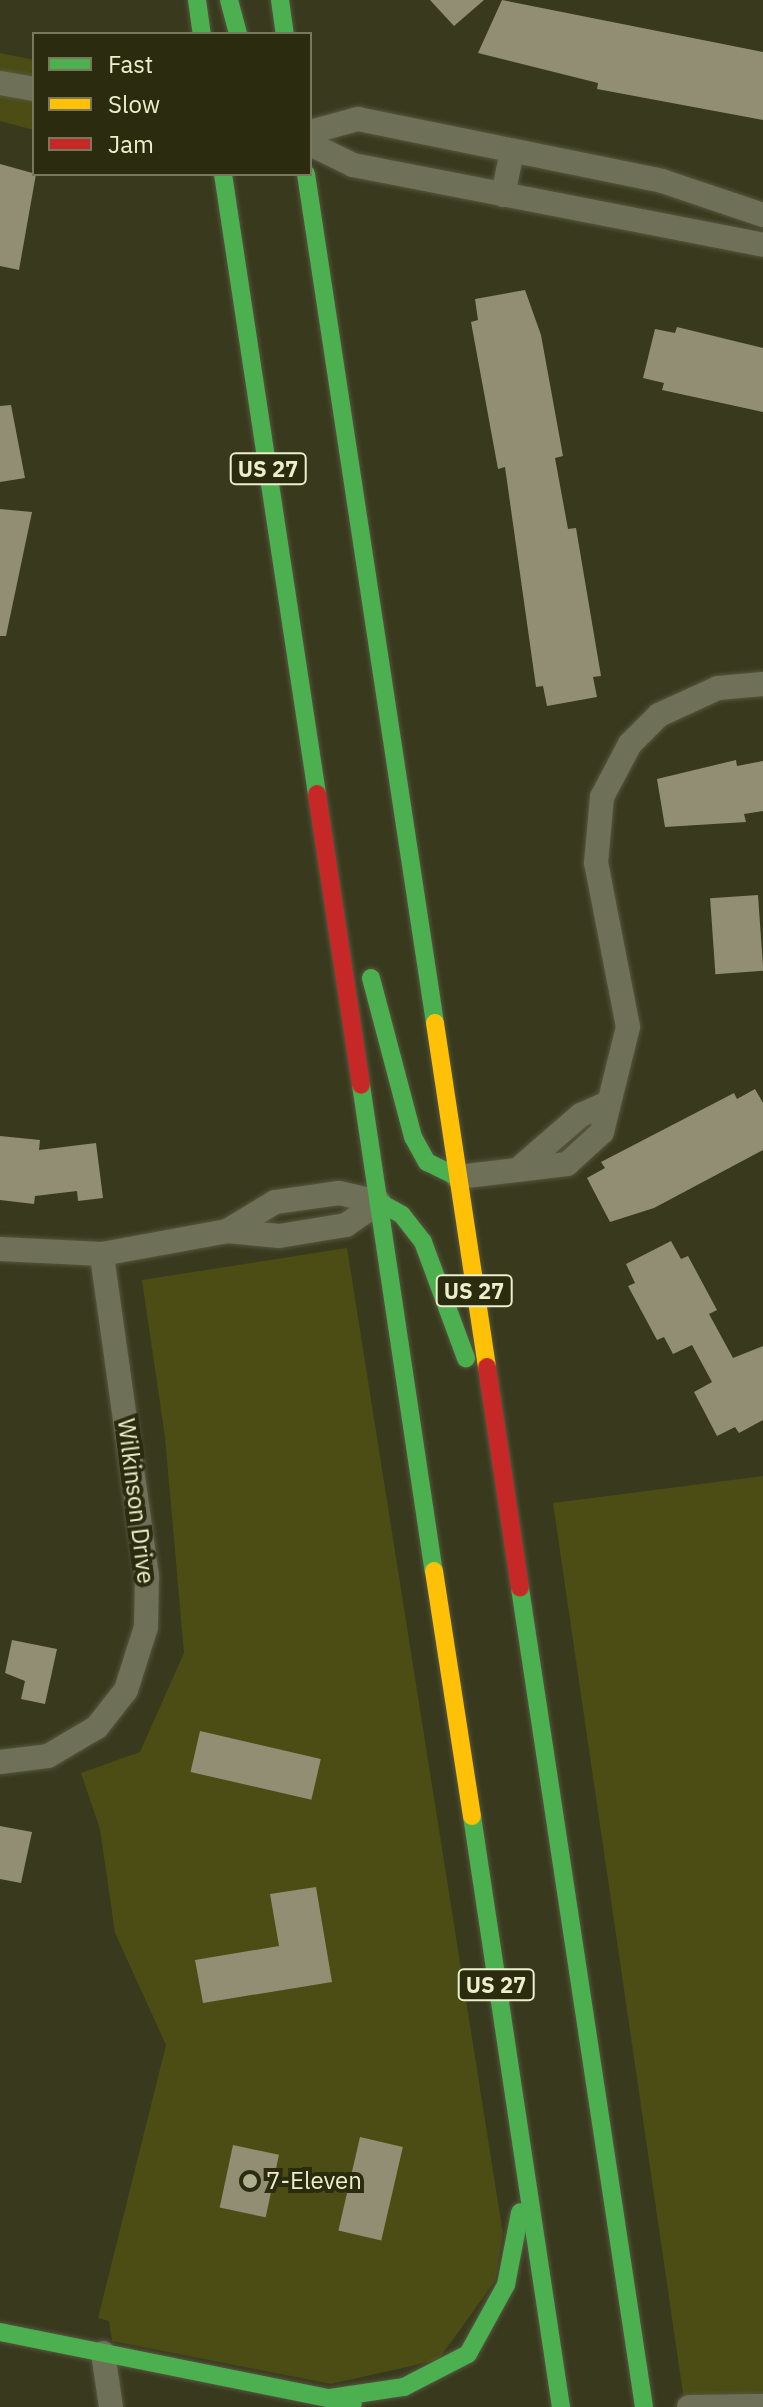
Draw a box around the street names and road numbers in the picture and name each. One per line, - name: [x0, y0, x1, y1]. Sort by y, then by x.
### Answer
- road number: US 27: [228, 451, 308, 487]
- road number: US 27: [434, 1273, 514, 1309]
- street label: Wilkinson Drive: [112, 1417, 160, 1585]
- road number: US 27: [456, 1967, 536, 2003]

